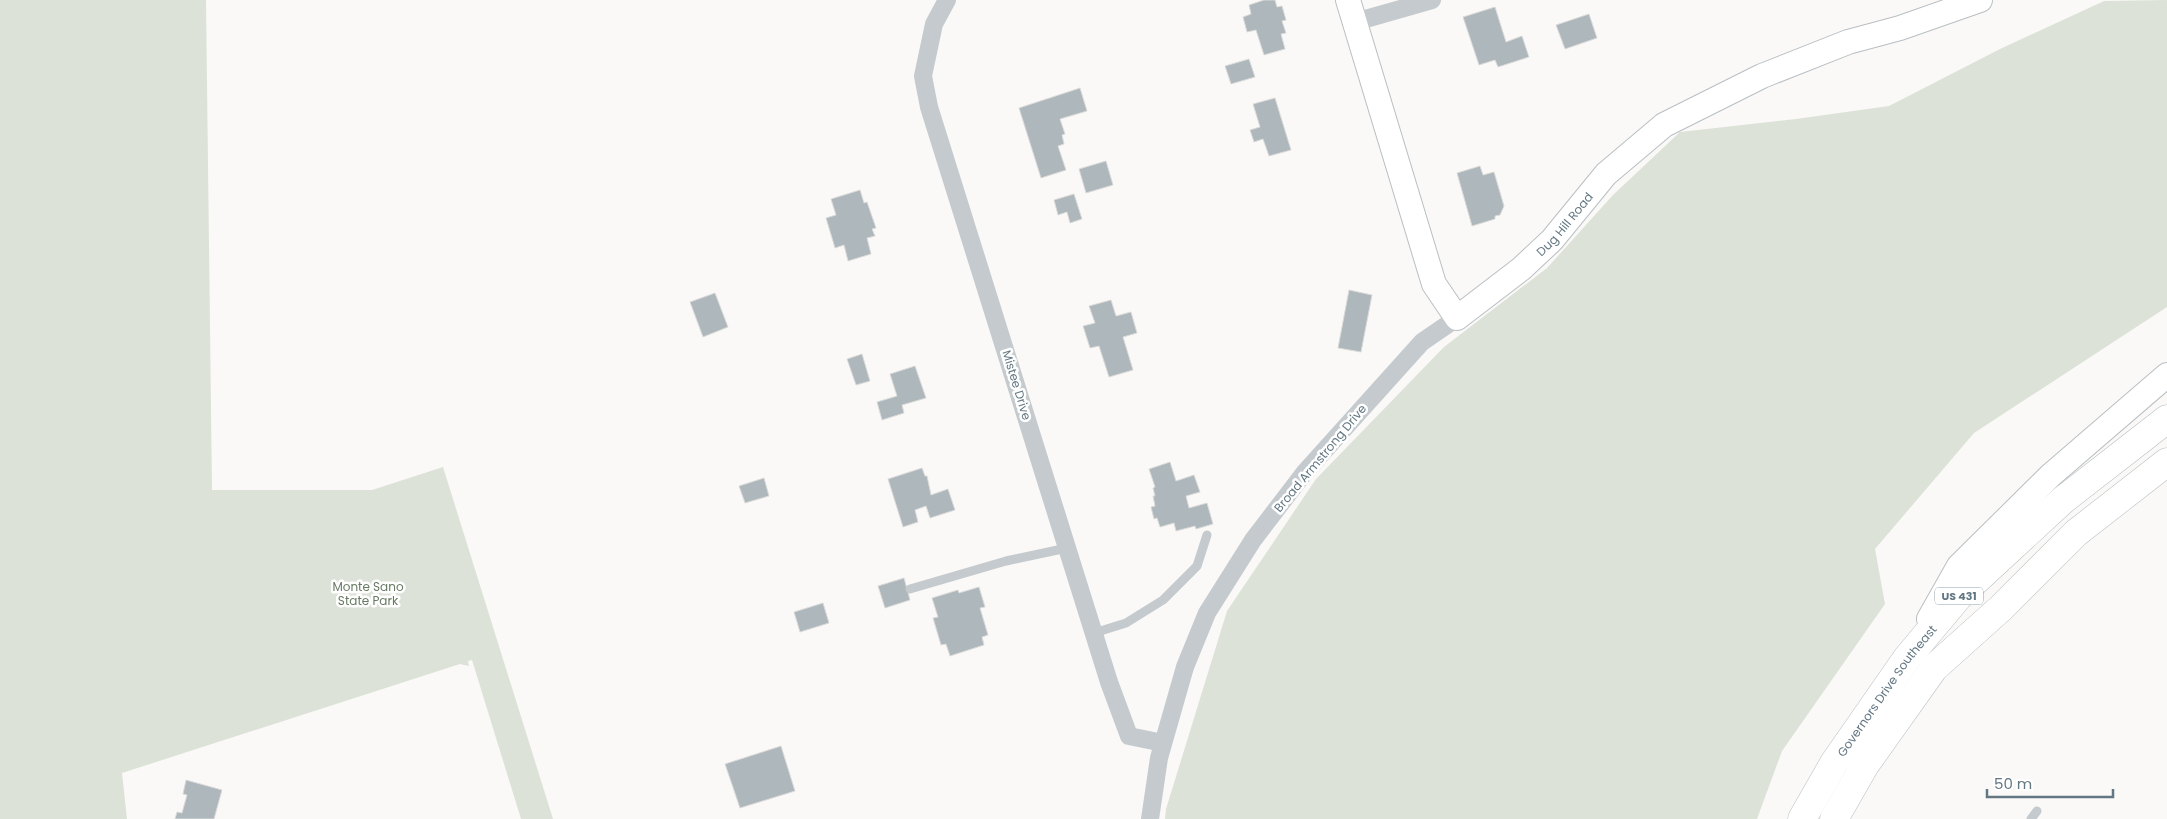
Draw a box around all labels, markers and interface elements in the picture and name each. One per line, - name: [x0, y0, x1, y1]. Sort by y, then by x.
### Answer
- street label: Dug Hill Road: [1532, 188, 1596, 259]
- street label: Mistee Drive: [998, 348, 1036, 422]
- street label: Broad Armstrong Drive: [1270, 401, 1370, 515]
- park label: Monte Sano State Park: [332, 578, 404, 609]
- road number: US 431: [1935, 588, 1983, 604]
- street label: Governors Drive Southeast: [1833, 621, 1940, 760]
- scale bar: [1987, 766, 2113, 798]
- text: 50 m: [1994, 773, 2032, 794]

